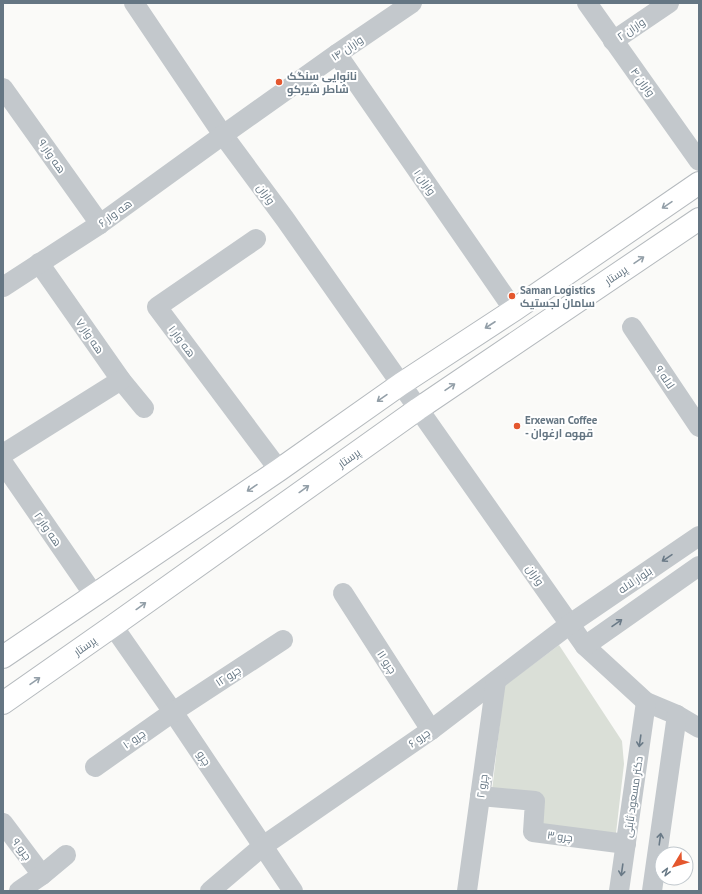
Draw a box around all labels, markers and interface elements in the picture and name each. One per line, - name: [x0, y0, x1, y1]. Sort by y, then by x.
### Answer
- street label: واران ۲: [614, 15, 648, 43]
- street label: واران ۱۴: [328, 32, 366, 64]
- street label: واران ۴: [628, 65, 658, 99]
- place label: نانوایی سنگک شاطر شیرکو: [287, 69, 357, 97]
- marker: نانوایی سنگک شاطر شیرکو: [274, 77, 284, 87]
- street label: هه وار ۹: [35, 136, 69, 176]
- street label: واران ۱: [411, 166, 439, 198]
- street label: واران: [254, 181, 278, 207]
- street label: هه وار ۶: [95, 196, 135, 230]
- one-way arrow: [662, 201, 673, 209]
- one-way arrow: [633, 256, 644, 264]
- street label: پرستار: [601, 262, 630, 288]
- place label: Saman Logistics سامان لجستیک: [520, 283, 596, 310]
- marker: Saman Logistics سامان لجستیک: [507, 291, 517, 301]
- street label: هه وار ۷: [73, 316, 107, 356]
- street label: هه وار ۱: [166, 322, 198, 360]
- one-way arrow: [484, 322, 496, 330]
- street label: لاله ۹: [652, 363, 678, 391]
- one-way arrow: [444, 383, 455, 391]
- one-way arrow: [377, 393, 388, 402]
- place label: Erxewan Coffee - قهوه ارغوان: [525, 413, 598, 441]
- marker: Erxewan Coffee - قهوه ارغوان: [512, 421, 522, 431]
- street label: پرستار: [334, 445, 363, 471]
- one-way arrow: [247, 484, 258, 492]
- one-way arrow: [298, 485, 309, 494]
- street label: هه وار ۲: [31, 509, 65, 549]
- one-way arrow: [662, 554, 673, 562]
- street label: واران: [523, 562, 547, 588]
- street label: بلوار لاله: [615, 564, 655, 596]
- one-way arrow: [136, 602, 147, 610]
- one-way arrow: [611, 619, 622, 627]
- street label: پرستار: [70, 633, 99, 659]
- street label: چرو ۱۱: [374, 648, 400, 676]
- street label: چرو ۱۲: [213, 663, 243, 689]
- one-way arrow: [29, 677, 40, 685]
- street label: چرو ۶: [405, 725, 433, 751]
- street label: چرو ۱۰: [120, 726, 148, 752]
- one-way arrow: [636, 734, 644, 747]
- street label: چرو: [194, 748, 214, 768]
- street label: دکتر مسعود ثابتی: [620, 755, 646, 839]
- street label: چرو ۲: [473, 773, 491, 799]
- street label: چرو ۳: [546, 827, 574, 845]
- one-way arrow: [656, 832, 664, 845]
- street label: چرو ۹: [9, 835, 35, 863]
- north arrow: [654, 846, 694, 886]
- one-way arrow: [618, 863, 626, 876]
- text: N: [658, 865, 674, 879]

